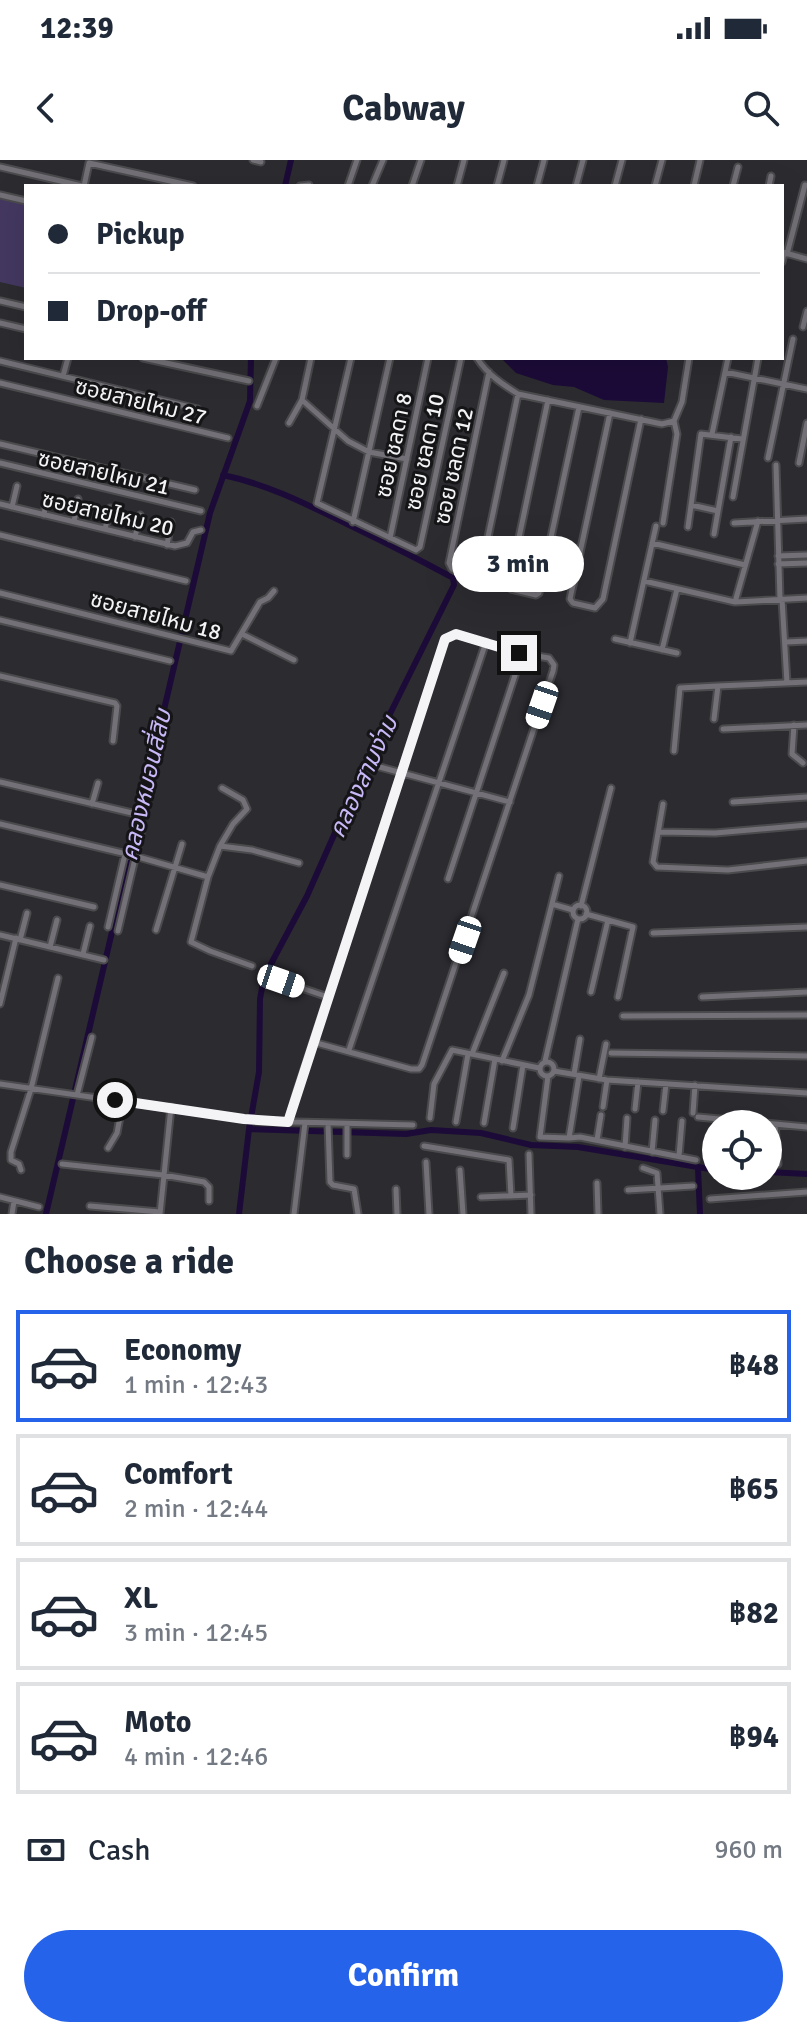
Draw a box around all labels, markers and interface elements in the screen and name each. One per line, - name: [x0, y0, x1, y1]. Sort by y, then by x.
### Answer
- text: 12:39: [40, 10, 114, 47]
- icon: back: [24, 86, 68, 130]
- text: Cabway: [342, 86, 465, 131]
- icon: search: [739, 86, 783, 130]
- text: Pickup: [96, 216, 185, 253]
- text: Drop-off: [96, 293, 206, 330]
- street label: ซอยสายไหม 27: [72, 372, 209, 431]
- street label: ซอย ชลดา 8: [369, 390, 418, 500]
- street label: ซอย ชลดา 10: [399, 391, 450, 513]
- street label: ซอย ชลดา 12: [428, 405, 479, 527]
- street label: ซอยสายไหม 21: [35, 444, 172, 501]
- street label: ซอยสายไหม 20: [39, 485, 176, 542]
- callout: 3 min: [453, 537, 585, 593]
- text: 3 min: [487, 548, 549, 580]
- street label: ซอยสายไหม 18: [88, 585, 224, 646]
- route end: [501, 635, 537, 671]
- car: [523, 678, 561, 732]
- water label: คลองหมอนสี่สิบ: [112, 705, 178, 864]
- water label: คลองสามง่าม: [322, 709, 405, 843]
- car: [446, 913, 484, 967]
- car: [254, 962, 308, 1000]
- route start: [97, 1082, 133, 1118]
- map controls: [702, 1110, 782, 1190]
- button: locate: [702, 1110, 782, 1190]
- text: Choose a ride: [24, 1239, 234, 1284]
- icon: car: [28, 1330, 100, 1402]
- text: Economy: [124, 1332, 241, 1369]
- text: ฿48: [729, 1347, 779, 1384]
- text: 1 min · 12:43: [124, 1369, 268, 1401]
- icon: car: [28, 1454, 100, 1526]
- text: Comfort: [124, 1456, 233, 1493]
- text: ฿65: [729, 1471, 779, 1508]
- text: 2 min · 12:44: [124, 1493, 268, 1525]
- icon: car: [28, 1578, 100, 1650]
- text: XL: [124, 1580, 158, 1617]
- text: ฿82: [729, 1595, 779, 1632]
- text: 3 min · 12:45: [124, 1617, 268, 1649]
- icon: car: [28, 1702, 100, 1774]
- text: Moto: [124, 1704, 191, 1741]
- text: ฿94: [729, 1719, 779, 1756]
- text: 4 min · 12:46: [124, 1741, 268, 1773]
- icon: cash: [24, 1828, 68, 1872]
- text: Cash: [88, 1832, 151, 1869]
- text: 960 m: [714, 1834, 783, 1866]
- button: Confirm: [24, 1930, 783, 2022]

